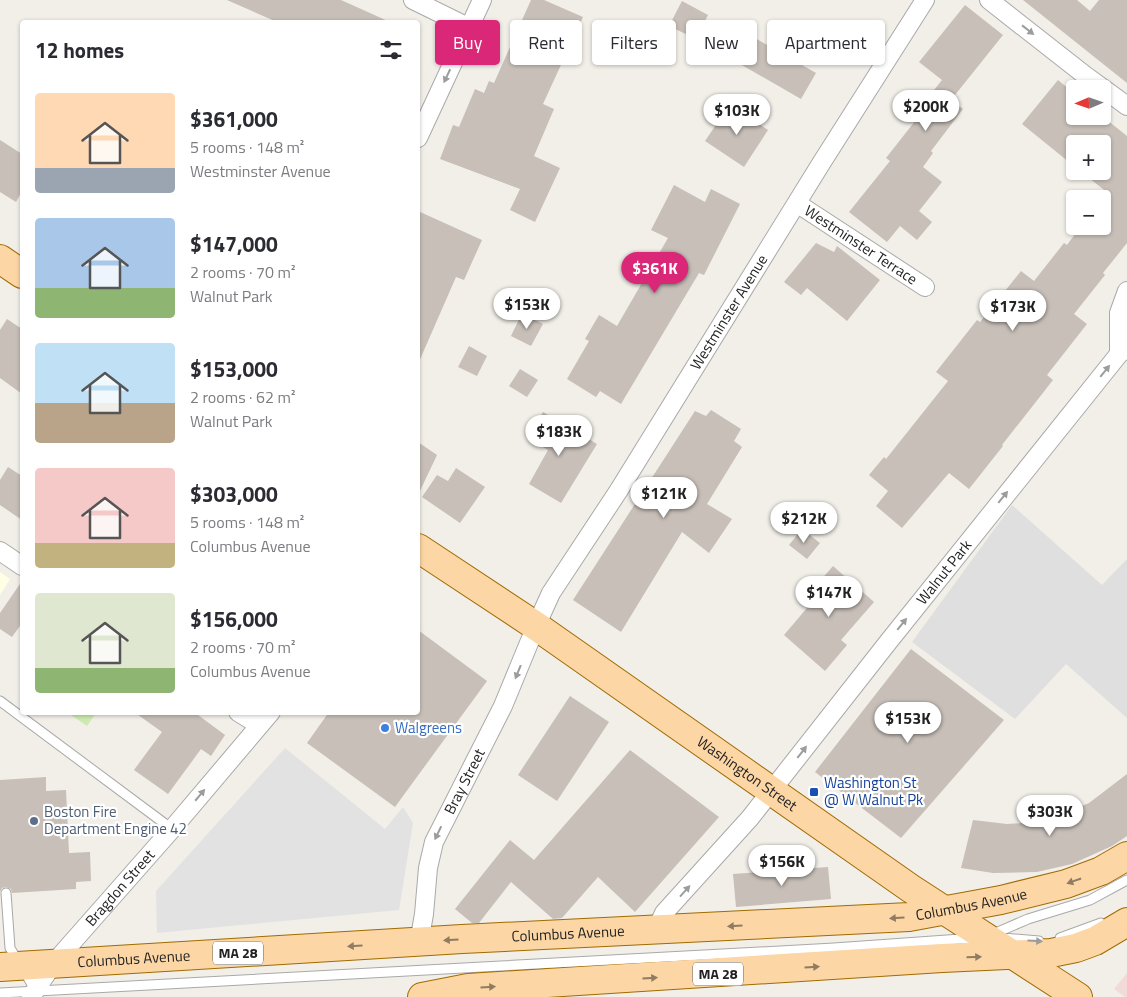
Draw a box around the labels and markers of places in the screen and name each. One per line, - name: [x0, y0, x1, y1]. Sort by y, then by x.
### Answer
- pin: $200K: [891, 90, 961, 132]
- pin: $103K: [702, 94, 772, 136]
- pin: $361K: [620, 252, 690, 294]
- pin: $153K: [492, 288, 562, 330]
- pin: $173K: [978, 290, 1048, 332]
- pin: $183K: [524, 414, 594, 457]
- pin: $121K: [629, 476, 699, 519]
- pin: $212K: [769, 502, 839, 544]
- pin: $147K: [794, 576, 864, 618]
- pin: $153K: [873, 702, 943, 744]
- place label: Walgreens: [395, 716, 462, 739]
- marker: Walgreens: [379, 722, 391, 734]
- place label: Washington St @ W Walnut Pk: [824, 771, 923, 811]
- marker: Washington St @ W Walnut Pk: [808, 786, 820, 798]
- pin: $303K: [1015, 794, 1085, 837]
- place label: Boston Fire Department Engine 42: [44, 800, 187, 840]
- marker: Boston Fire Department Engine 42: [28, 815, 40, 827]
- pin: $156K: [747, 844, 817, 887]

